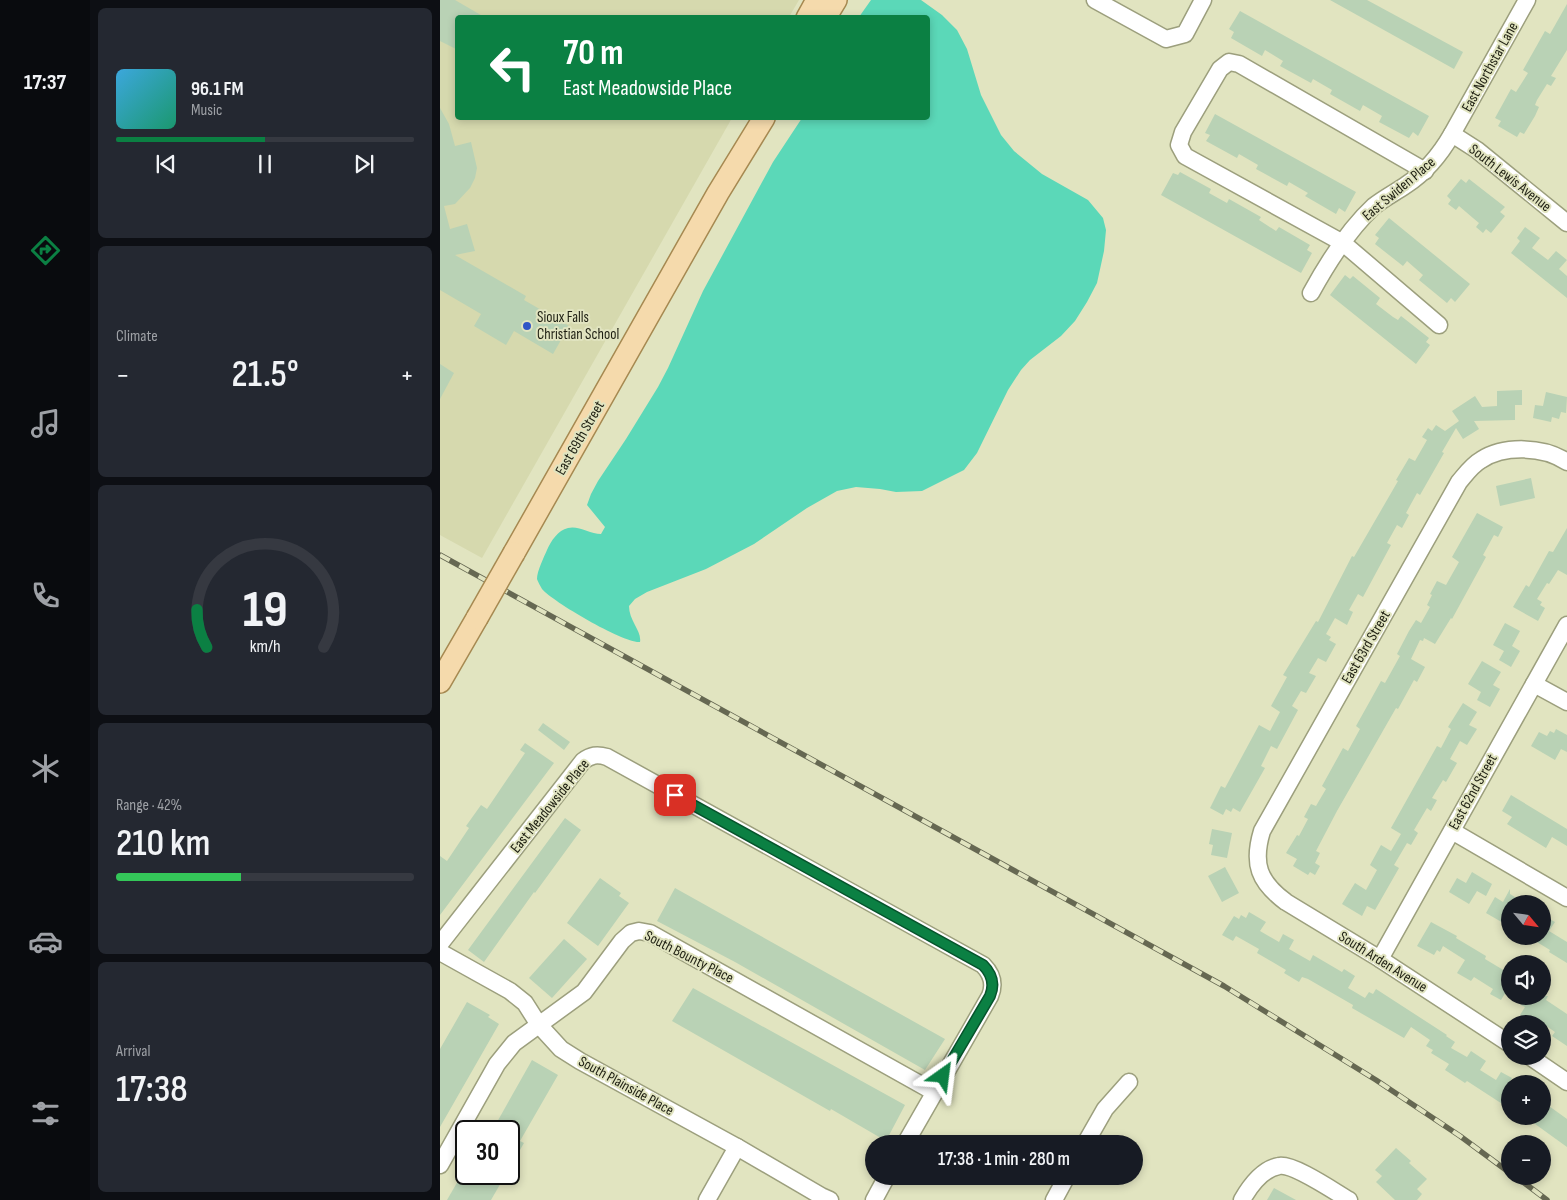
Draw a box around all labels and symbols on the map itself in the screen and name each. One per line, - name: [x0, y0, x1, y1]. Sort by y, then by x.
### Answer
- street label: East Northstar Lane: [1458, 19, 1522, 115]
- street label: South Lewis Avenue: [1465, 140, 1555, 216]
- street label: East Swiden Place: [1359, 153, 1439, 225]
- place label: Sioux Falls Christian School: [537, 308, 619, 344]
- marker: Sioux Falls Christian School: [521, 320, 533, 332]
- street label: East 69th Street: [551, 397, 609, 478]
- street label: East 63rd Street: [1337, 607, 1395, 687]
- street label: East 62nd Street: [1444, 750, 1502, 833]
- street label: East Meadowside Place: [506, 755, 594, 857]
- pin: [654, 774, 696, 816]
- north arrow: [1501, 895, 1551, 945]
- street label: South Bounty Place: [641, 926, 737, 988]
- street label: South Arden Avenue: [1335, 927, 1431, 997]
- position arrow: [916, 1049, 968, 1101]
- street label: South Plainside Place: [575, 1052, 677, 1120]
- speed limit sign: 30: [455, 1120, 520, 1185]

